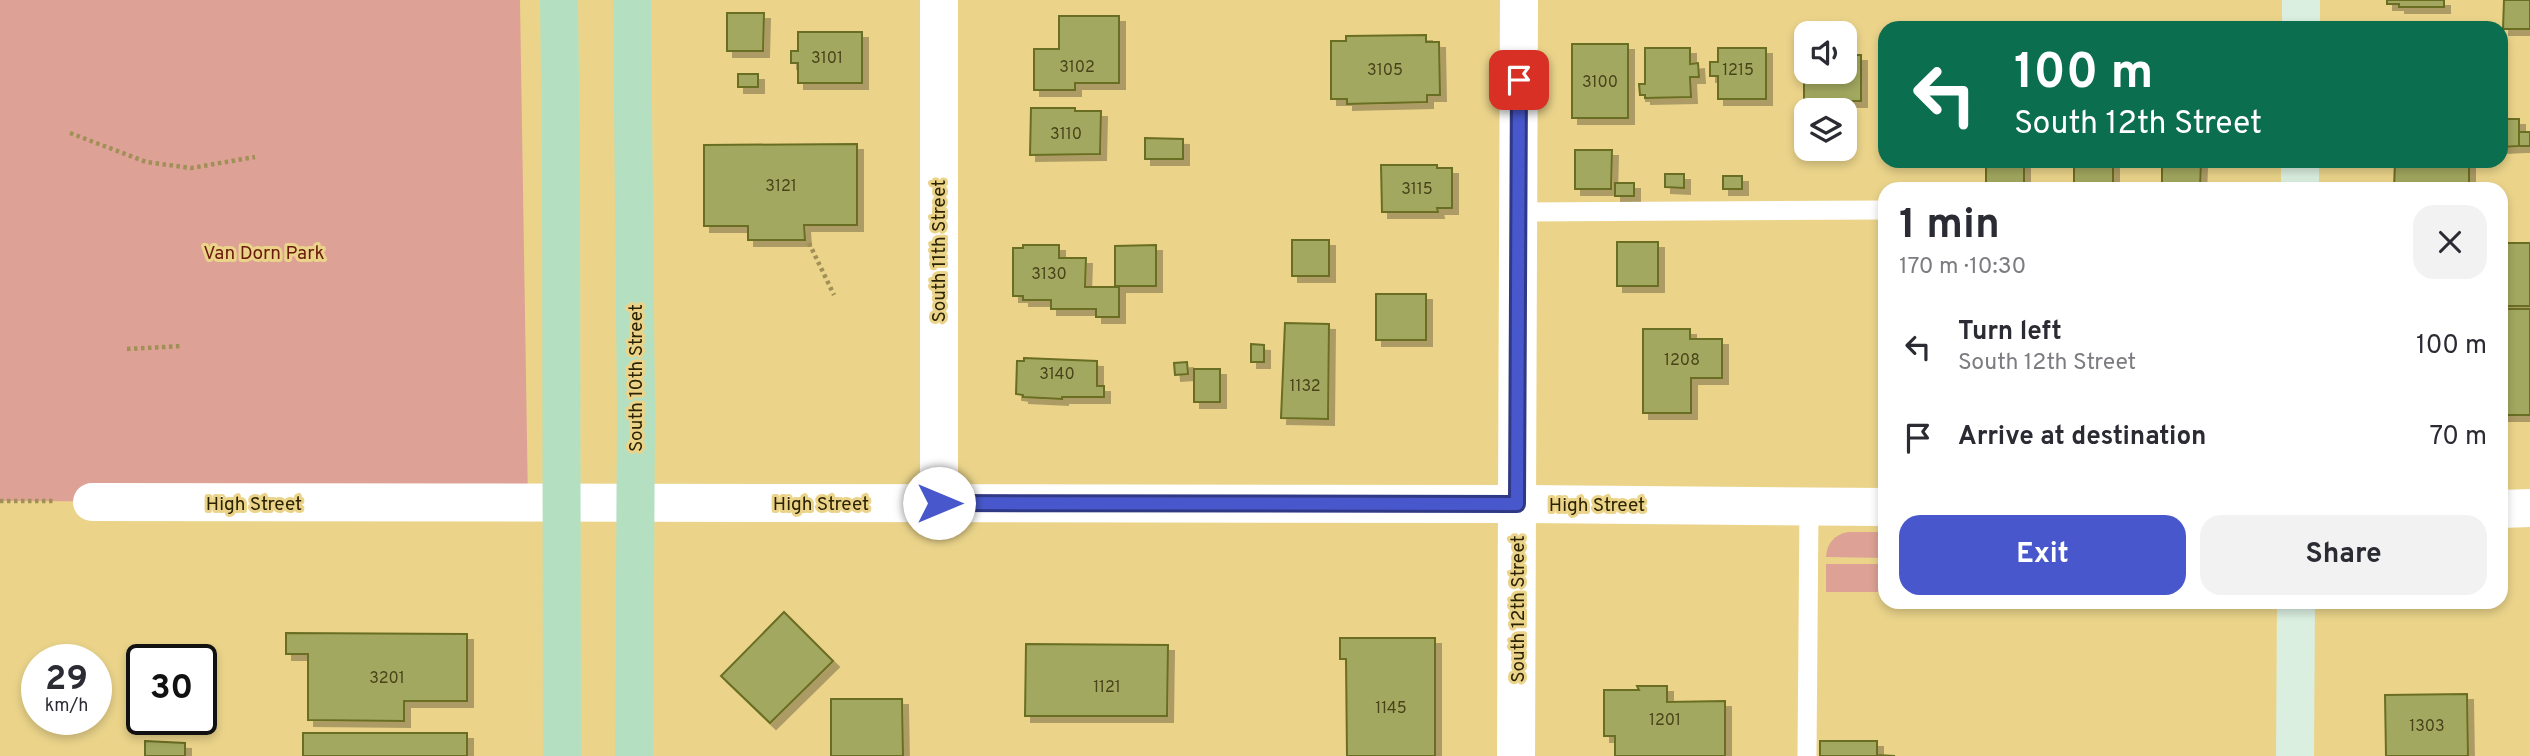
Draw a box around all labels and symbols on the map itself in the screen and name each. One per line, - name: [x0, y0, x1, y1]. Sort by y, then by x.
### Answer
- house number: 3101: [811, 49, 843, 69]
- pin: [1489, 50, 1549, 110]
- house number: 3102: [1059, 58, 1095, 78]
- house number: 3105: [1367, 61, 1403, 81]
- house number: 1215: [1722, 61, 1754, 81]
- house number: 3100: [1582, 73, 1618, 93]
- house number: 3110: [1050, 125, 1082, 145]
- house number: 3121: [765, 177, 797, 197]
- street label: South 11th Street: [928, 180, 952, 322]
- house number: 3115: [1401, 180, 1433, 200]
- park label: Van Dorn Park: [203, 242, 325, 266]
- house number: 3130: [1031, 265, 1067, 285]
- street label: South 10th Street: [625, 304, 649, 452]
- house number: 1208: [1664, 351, 1700, 371]
- house number: 3140: [1039, 365, 1075, 385]
- house number: 1132: [1289, 377, 1321, 397]
- position arrow: [902, 466, 976, 540]
- street label: High Street: [206, 493, 302, 517]
- street label: High Street: [773, 493, 869, 517]
- street label: High Street: [1549, 494, 1645, 518]
- street label: South 12th Street: [1507, 535, 1531, 683]
- speed limit sign: 30: [126, 644, 217, 735]
- house number: 3201: [369, 669, 405, 689]
- house number: 1121: [1093, 678, 1121, 698]
- house number: 1145: [1375, 699, 1407, 719]
- house number: 1201: [1649, 711, 1681, 731]
- house number: 1303: [2409, 717, 2445, 737]

